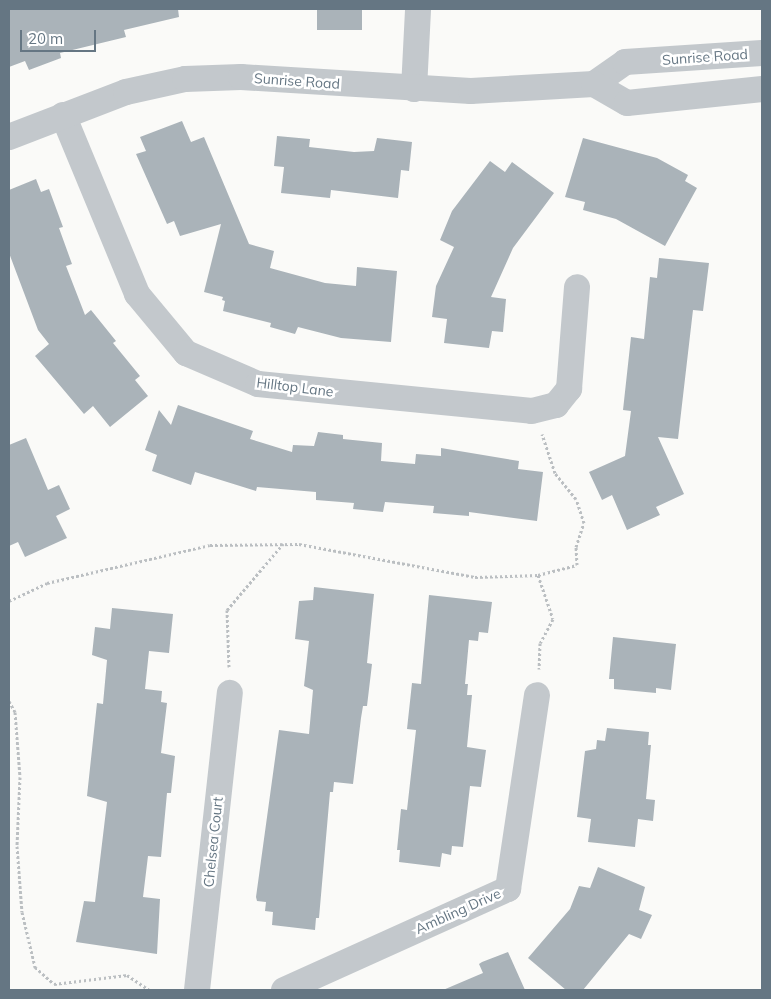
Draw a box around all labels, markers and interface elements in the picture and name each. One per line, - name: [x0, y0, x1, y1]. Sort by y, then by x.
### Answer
- scale bar: [22, 20, 99, 52]
- text: 20 m: [28, 29, 63, 48]
- street label: Sunrise Road: [662, 46, 748, 68]
- street label: Sunrise Road: [254, 70, 340, 92]
- street label: Hilltop Lane: [256, 374, 334, 400]
- street label: Chelsea Court: [200, 796, 226, 888]
- street label: Ambling Drive: [413, 885, 503, 937]

